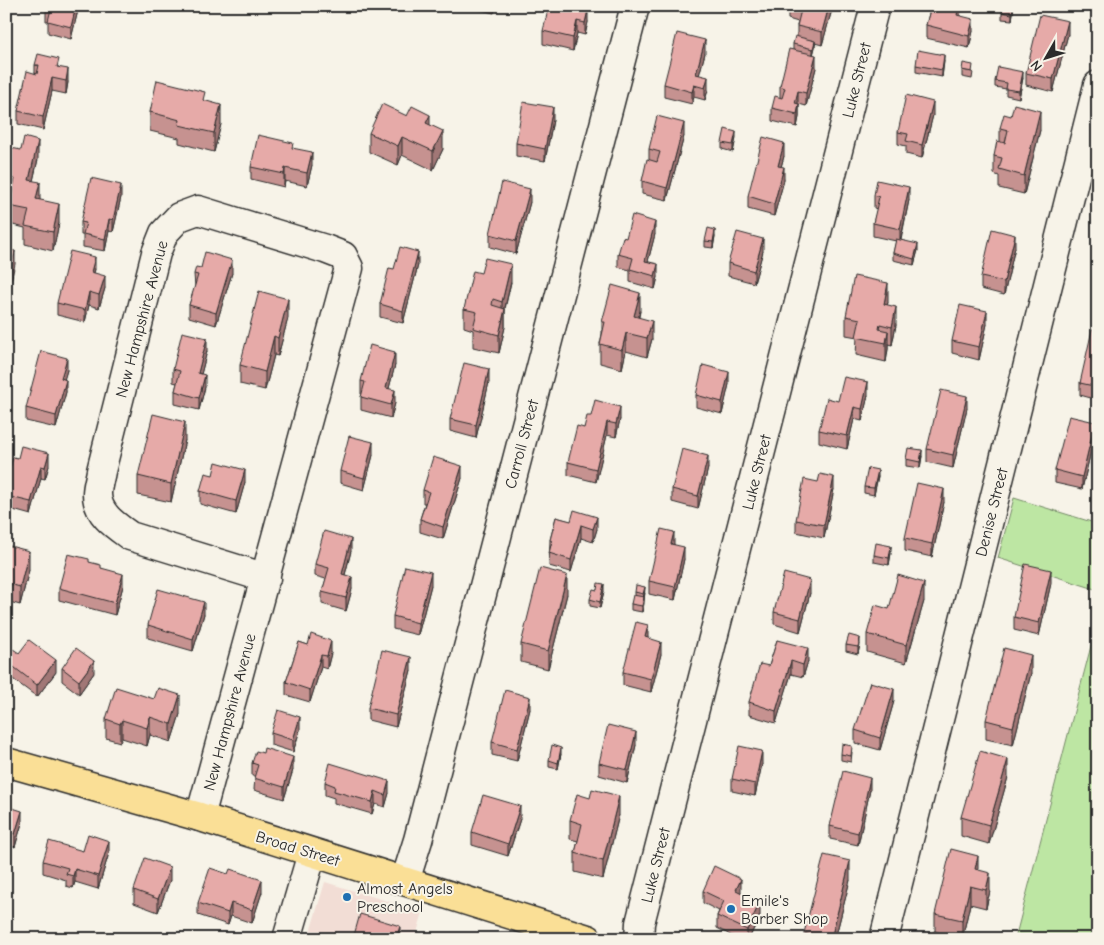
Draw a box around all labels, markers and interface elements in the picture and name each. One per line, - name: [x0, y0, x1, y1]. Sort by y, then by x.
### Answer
- north arrow: [1022, 32, 1072, 82]
- street label: Luke Street: [839, 40, 875, 120]
- text: N: [1027, 57, 1046, 75]
- street label: New Hampshire Avenue: [112, 239, 172, 400]
- street label: Carroll Street: [501, 397, 543, 491]
- street label: Luke Street: [739, 432, 775, 512]
- street label: Denise Street: [972, 466, 1012, 558]
- street label: New Hampshire Avenue: [200, 632, 260, 793]
- street label: Luke Street: [638, 825, 674, 905]
- street label: Broad Street: [254, 828, 342, 870]
- place label: Almost Angels Preschool: [357, 880, 453, 916]
- marker: Almost Angels Preschool: [341, 891, 353, 903]
- place label: Emile's Barber Shop: [741, 892, 828, 928]
- marker: Emile's Barber Shop: [725, 903, 737, 915]

